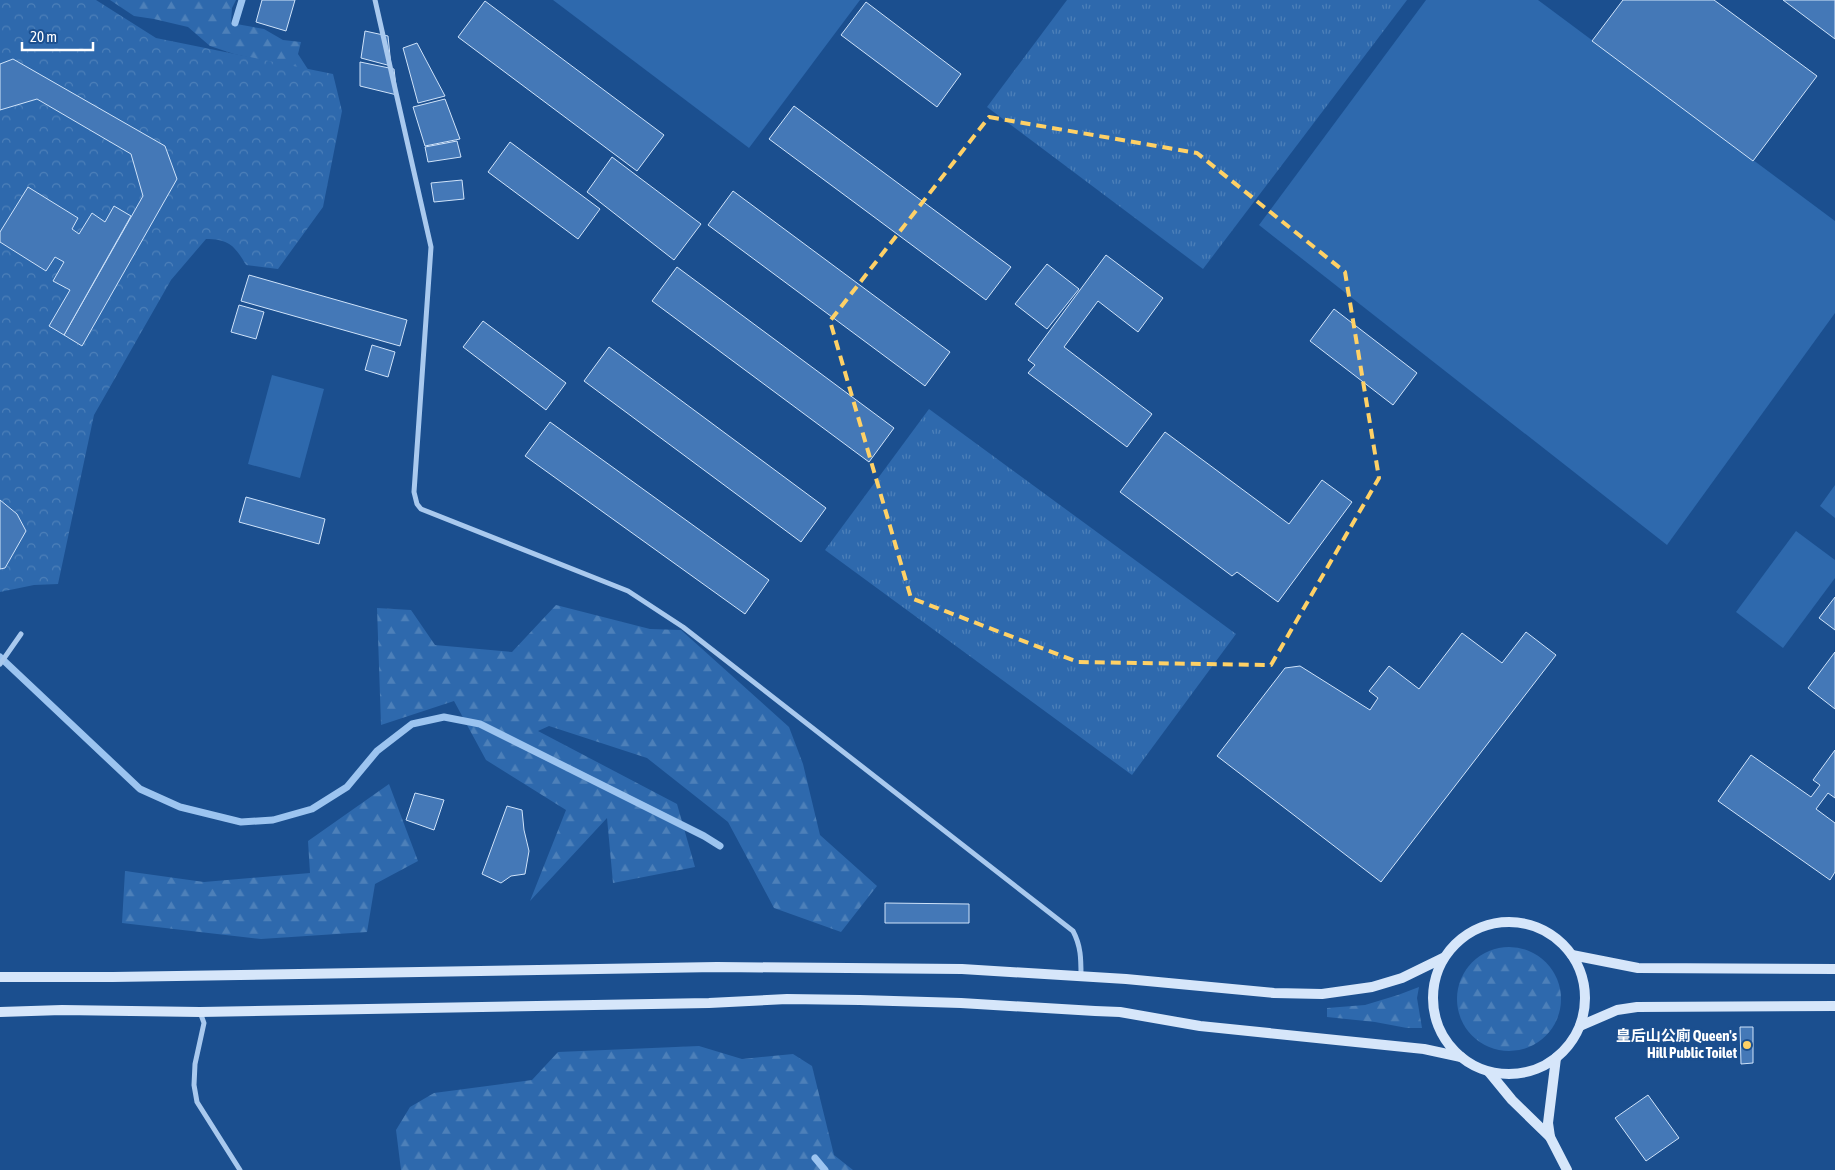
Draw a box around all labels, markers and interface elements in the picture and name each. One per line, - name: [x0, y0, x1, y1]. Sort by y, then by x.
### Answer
- scale bar: [22, 20, 94, 52]
- text: 20 m: [30, 28, 57, 45]
- place label: 皇后山公廁 Queen's Hill Public Toilet: [1616, 1027, 1738, 1061]
- marker: 皇后山公廁 Queen's Hill Public Toilet: [1741, 1039, 1753, 1051]

